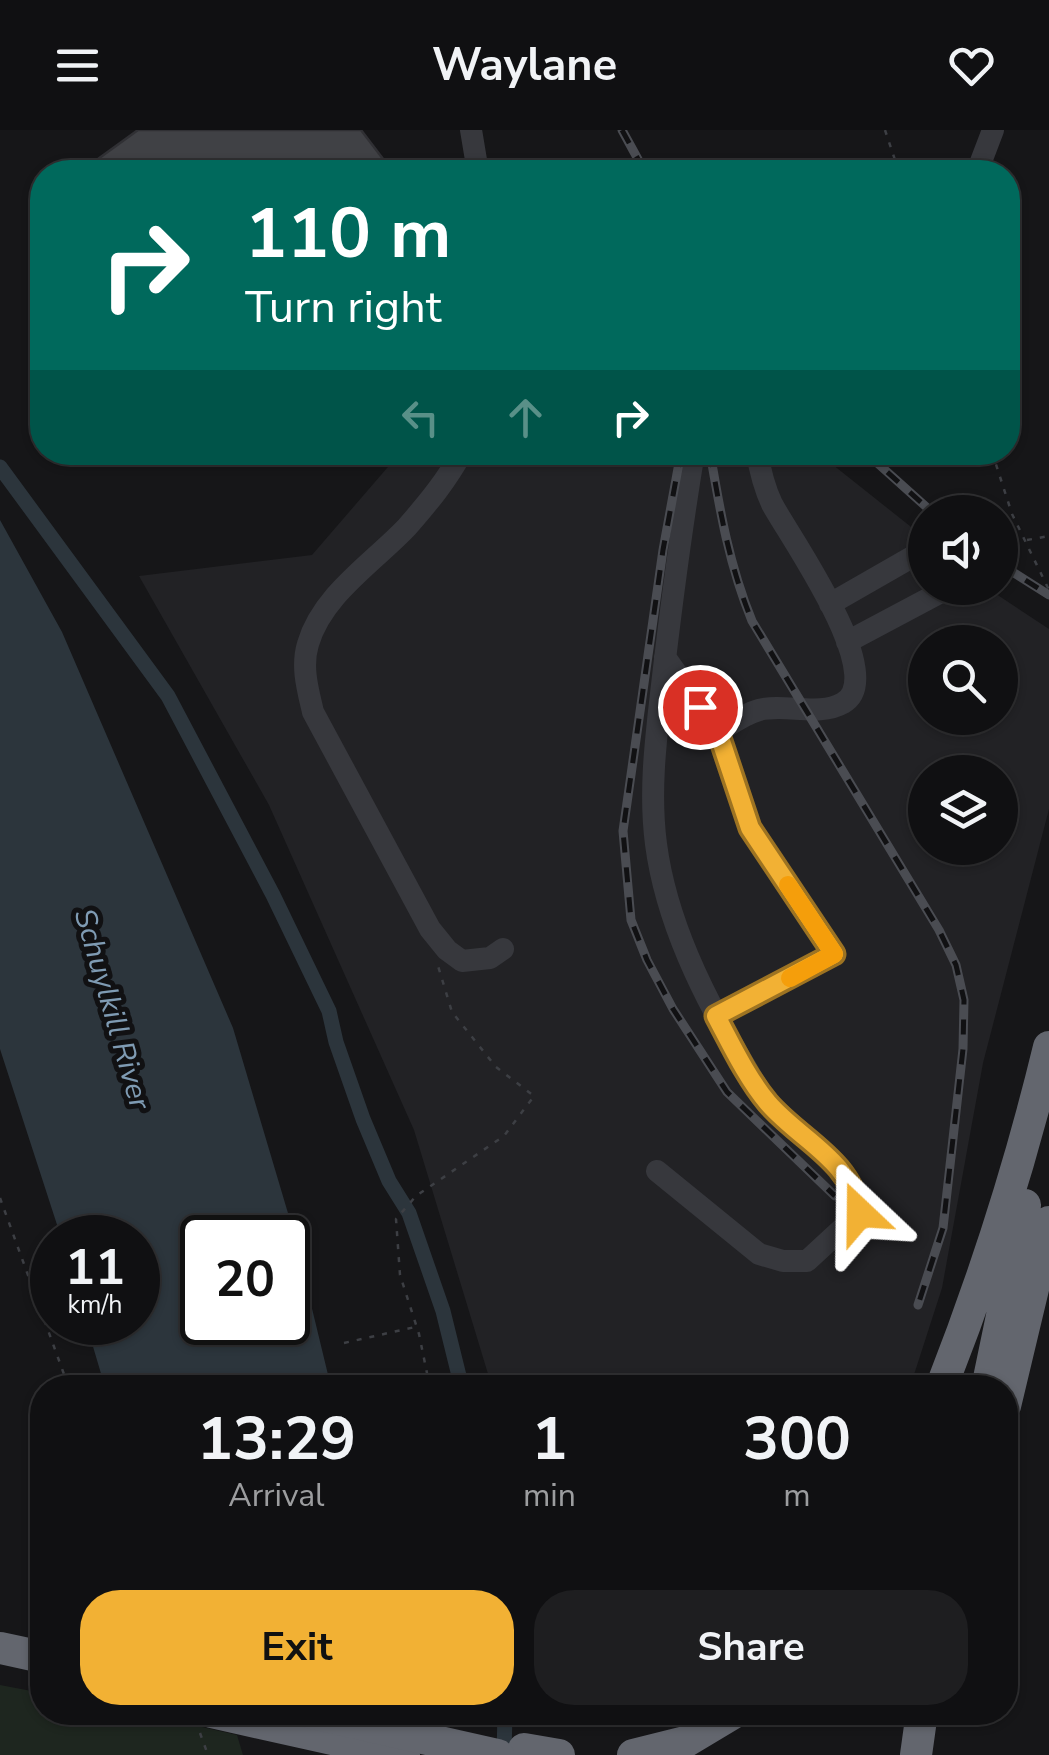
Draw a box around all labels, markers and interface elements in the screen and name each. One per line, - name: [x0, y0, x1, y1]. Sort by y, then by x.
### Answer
- text: Waylane: [432, 35, 617, 96]
- icon: menu: [50, 38, 105, 93]
- icon: heart: [944, 38, 999, 93]
- text: 110 m: [245, 186, 451, 282]
- icon: right: [80, 200, 210, 330]
- text: Turn right: [245, 277, 442, 338]
- icon: left: [393, 390, 448, 445]
- icon: ahead: [498, 390, 553, 445]
- icon: right: [603, 390, 658, 445]
- map controls: [908, 495, 1018, 865]
- button: sound: [908, 495, 1018, 605]
- button: search: [908, 625, 1018, 735]
- pin: [658, 665, 743, 750]
- icon: arrive: [673, 680, 728, 735]
- button: layers: [908, 755, 1018, 865]
- water label: Schuylkill River: [64, 904, 161, 1115]
- position arrow: [808, 1161, 912, 1265]
- speed limit sign: 20: [180, 1215, 310, 1345]
- text: 11: [65, 1233, 125, 1302]
- text: km/h: [67, 1288, 123, 1322]
- text: 13:29: [197, 1398, 356, 1480]
- text: 1: [531, 1398, 567, 1480]
- text: 300: [743, 1398, 851, 1480]
- text: Arrival: [228, 1474, 325, 1517]
- text: min: [523, 1474, 576, 1517]
- text: m: [783, 1474, 811, 1517]
- button: Exit: [80, 1590, 514, 1705]
- button: Share: [534, 1590, 968, 1705]

